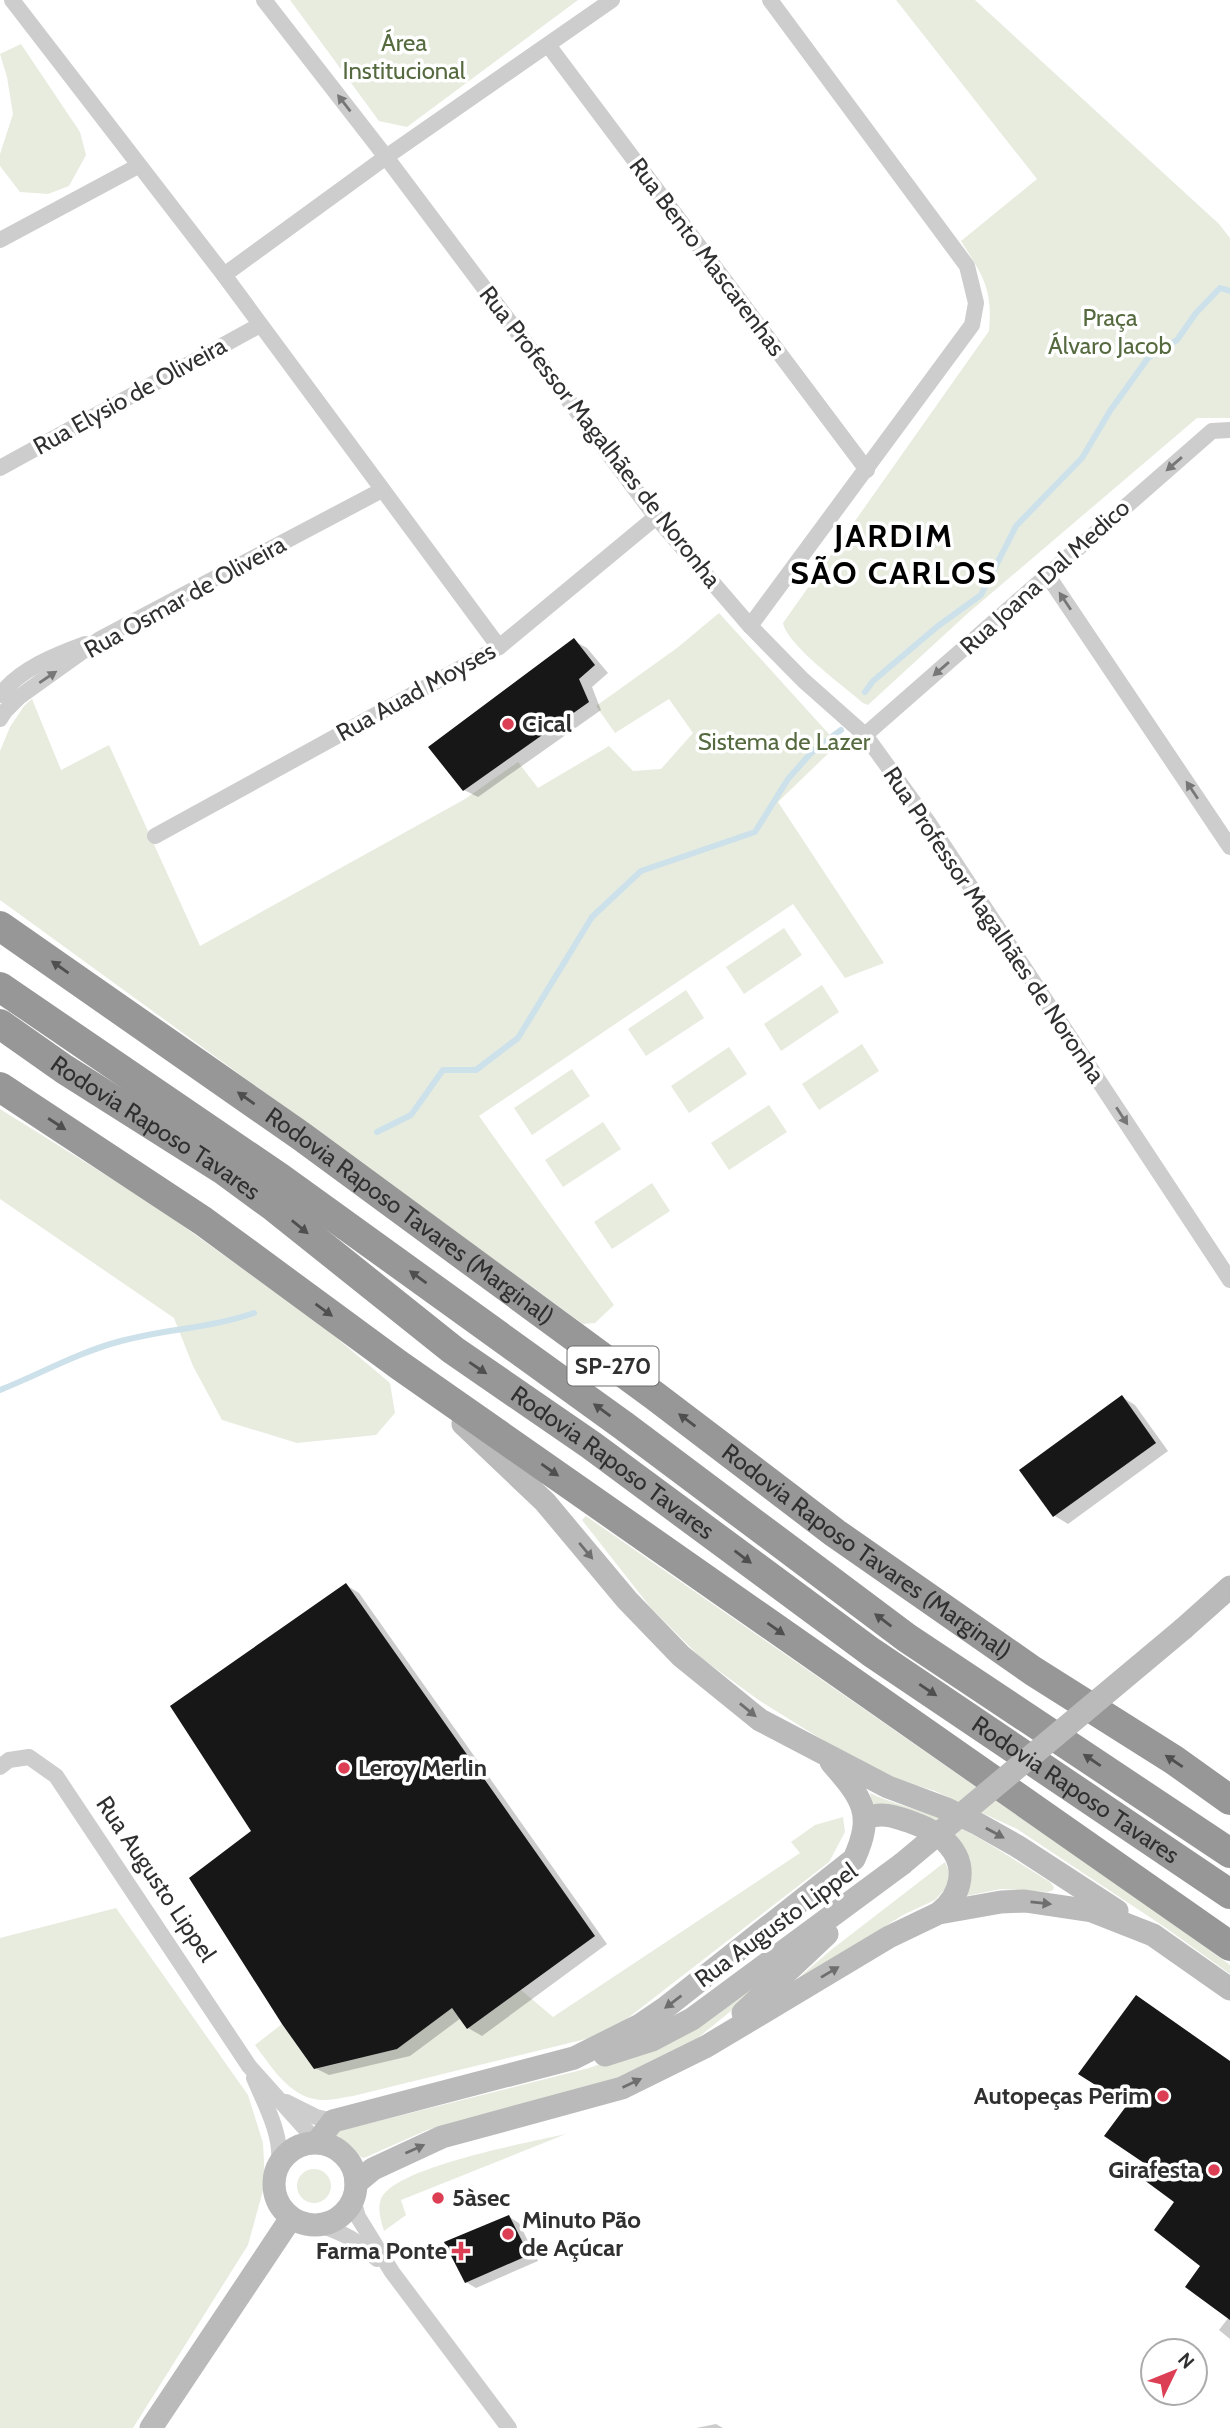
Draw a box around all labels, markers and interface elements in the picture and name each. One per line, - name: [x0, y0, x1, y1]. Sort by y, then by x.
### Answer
- park label: Área Institucional: [343, 28, 466, 85]
- one-way arrow: [337, 95, 352, 113]
- street label: Rua Bento Mascarenhas: [623, 152, 791, 362]
- street label: Rua Professor Magalhães de Noronha: [474, 280, 728, 594]
- park label: Praça Álvaro Jacob: [1048, 303, 1172, 360]
- street label: Rua Elysio de Oliveira: [28, 330, 232, 461]
- one-way arrow: [1165, 456, 1183, 472]
- street label: Rua Joana Dal Medico: [954, 493, 1135, 660]
- district label: JARDIM SÃO CARLOS: [790, 516, 998, 592]
- street label: Rua Osmar de Oliveira: [79, 529, 291, 664]
- one-way arrow: [1059, 592, 1072, 611]
- street label: Rua Auad Moyses: [331, 636, 500, 747]
- one-way arrow: [932, 661, 949, 676]
- one-way arrow: [39, 670, 57, 684]
- place label: Cical: [522, 709, 572, 738]
- marker: Cical: [500, 716, 516, 732]
- park label: Sistema de Lazer: [698, 727, 871, 756]
- street label: Rua Professor Magalhães de Noronha: [878, 761, 1112, 1089]
- one-way arrow: [1185, 781, 1199, 799]
- one-way arrow: [51, 960, 69, 974]
- street label: Rodovia Raposo Tavares: [45, 1049, 266, 1206]
- one-way arrow: [237, 1091, 255, 1105]
- street label: Rodovia Raposo Tavares (Marginal): [260, 1101, 560, 1331]
- one-way arrow: [1116, 1106, 1129, 1126]
- one-way arrow: [48, 1117, 67, 1130]
- one-way arrow: [290, 1220, 308, 1235]
- one-way arrow: [409, 1270, 427, 1284]
- one-way arrow: [315, 1303, 334, 1317]
- road number: SP-270: [568, 1346, 658, 1386]
- one-way arrow: [469, 1361, 488, 1374]
- street label: Rodovia Raposo Tavares: [506, 1379, 720, 1545]
- one-way arrow: [593, 1403, 611, 1417]
- one-way arrow: [678, 1414, 696, 1428]
- street label: Rodovia Raposo Tavares (Marginal): [716, 1437, 1017, 1665]
- one-way arrow: [541, 1463, 559, 1477]
- one-way arrow: [578, 1543, 593, 1560]
- one-way arrow: [734, 1550, 752, 1564]
- one-way arrow: [874, 1613, 892, 1627]
- one-way arrow: [767, 1622, 785, 1636]
- one-way arrow: [918, 1683, 937, 1696]
- one-way arrow: [739, 1702, 757, 1717]
- street label: Rodovia Raposo Tavares: [967, 1709, 1185, 1870]
- place label: Leroy Merlin: [358, 1753, 487, 1782]
- one-way arrow: [1083, 1753, 1101, 1767]
- one-way arrow: [1165, 1754, 1183, 1768]
- marker: Leroy Merlin: [336, 1760, 352, 1776]
- street label: Rua Augusto Lippel: [90, 1790, 223, 1967]
- one-way arrow: [985, 1827, 1004, 1839]
- street label: Rua Augusto Lippel: [689, 1856, 863, 1993]
- one-way arrow: [1031, 1898, 1053, 1909]
- one-way arrow: [821, 1966, 840, 1978]
- one-way arrow: [664, 1995, 682, 2010]
- one-way arrow: [622, 2077, 642, 2089]
- place label: Autopeças Perim: [974, 2081, 1149, 2110]
- marker: Autopeças Perim: [1155, 2088, 1171, 2104]
- one-way arrow: [404, 2143, 425, 2154]
- place label: Girafesta: [1108, 2155, 1200, 2184]
- marker: Girafesta: [1206, 2162, 1222, 2178]
- place label: 5àsec: [452, 2183, 510, 2212]
- marker: 5àsec: [430, 2190, 446, 2206]
- place label: Minuto Pão de Açúcar: [522, 2205, 641, 2262]
- marker: Minuto Pão de Açúcar: [500, 2226, 516, 2242]
- place label: Farma Ponte: [316, 2236, 447, 2265]
- marker: Farma Ponte: [453, 2243, 469, 2259]
- north arrow: [1139, 2337, 1209, 2407]
- text: N: [1173, 2348, 1199, 2374]

